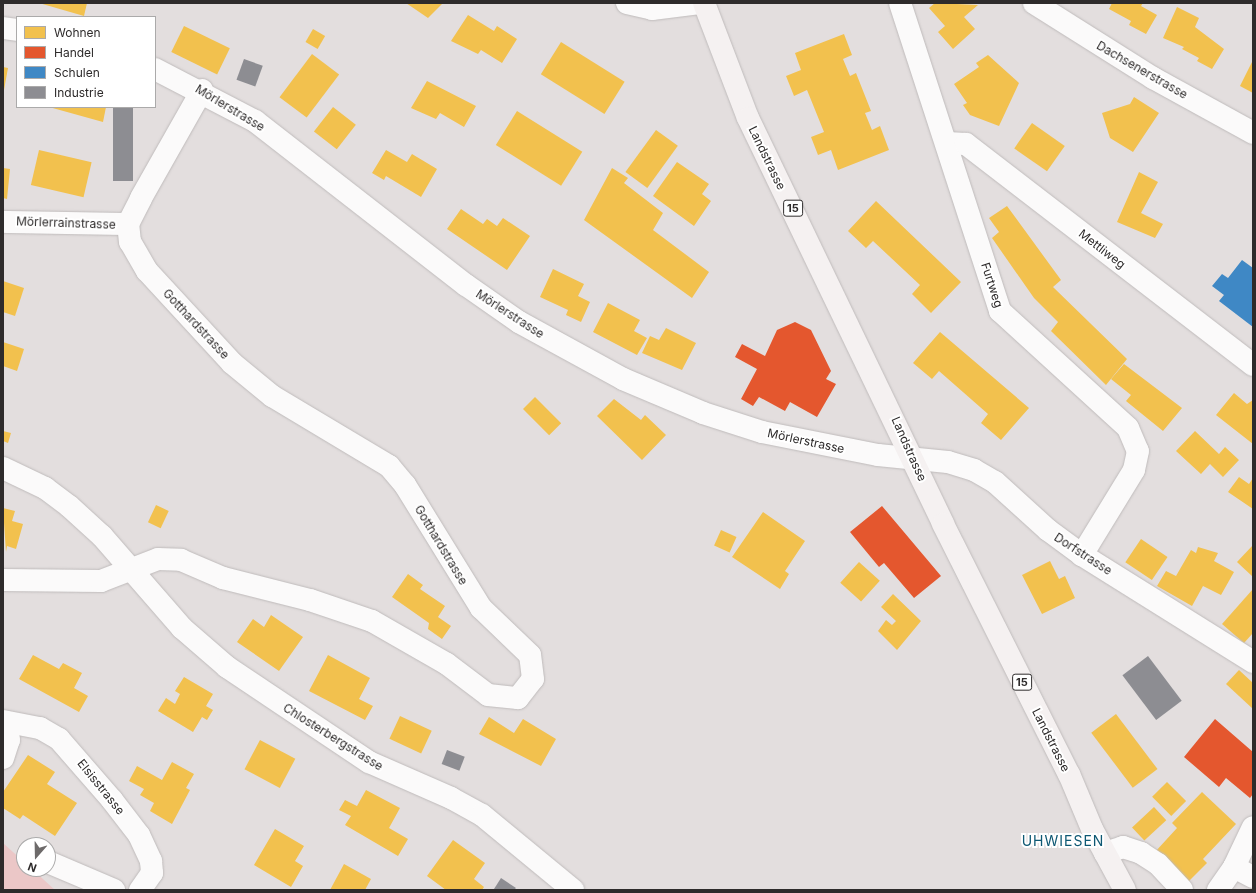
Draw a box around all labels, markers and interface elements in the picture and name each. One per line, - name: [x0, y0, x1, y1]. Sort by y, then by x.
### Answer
- legend: [16, 16, 156, 108]
- text: Wohnen: [54, 25, 101, 40]
- street label: Dachsenerstrasse: [1094, 38, 1190, 102]
- text: Handel: [54, 45, 94, 60]
- text: Schulen: [54, 65, 100, 80]
- street label: Mörlerstrasse: [193, 82, 267, 134]
- text: Industrie: [54, 85, 104, 100]
- street label: Landstrasse: [745, 124, 789, 192]
- road number: 15: [783, 199, 803, 217]
- street label: Mörlerrainstrasse: [16, 214, 116, 232]
- street label: Mettliweg: [1076, 226, 1128, 272]
- street label: Furtweg: [978, 261, 1006, 309]
- street label: Gotthardstrasse: [160, 286, 232, 362]
- street label: Mörlerstrasse: [473, 287, 547, 341]
- street label: Landstrasse: [888, 414, 930, 484]
- street label: Mörlerstrasse: [766, 426, 846, 456]
- street label: Gotthardstrasse: [412, 503, 470, 587]
- street label: Dorfstrasse: [1051, 530, 1115, 578]
- road number: 15: [1012, 673, 1032, 691]
- street label: Chlosterbergstrasse: [280, 700, 386, 774]
- street label: Landstrasse: [1029, 706, 1073, 774]
- street label: Elsisstrasse: [74, 756, 128, 818]
- district label: UHWIESEN: [1022, 833, 1104, 849]
- north arrow: [16, 837, 56, 877]
- text: N: [26, 859, 39, 875]

